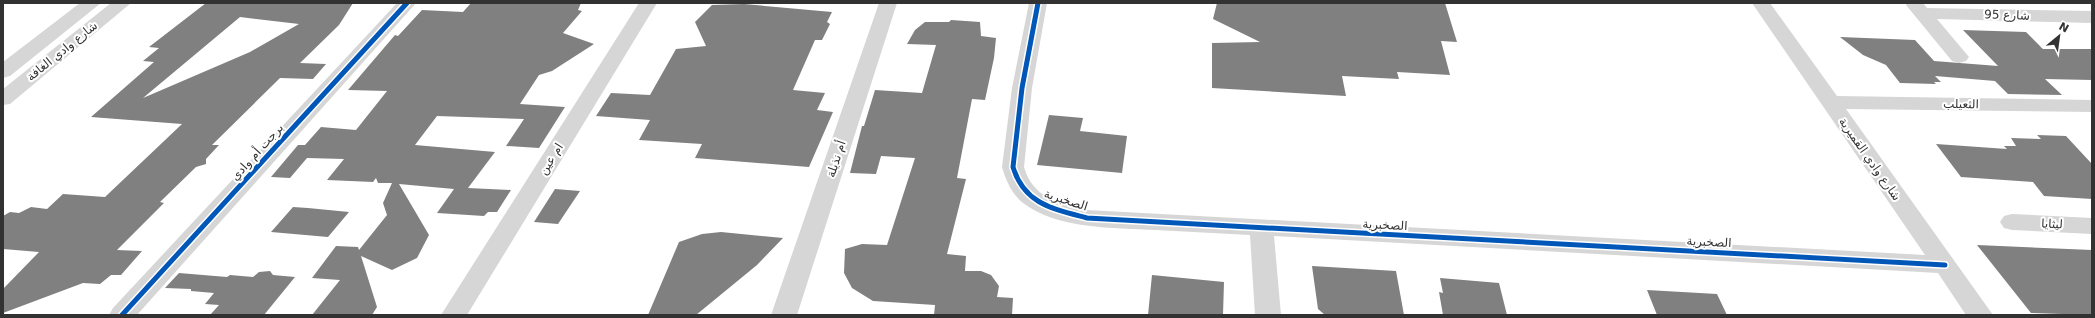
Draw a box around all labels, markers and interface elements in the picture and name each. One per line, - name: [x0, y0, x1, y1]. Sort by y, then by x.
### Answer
- street label: شارع 95: [1984, 7, 2030, 24]
- north arrow: [2039, 16, 2079, 56]
- street label: شارع وادي الغافة: [24, 18, 101, 85]
- text: N: [2056, 20, 2071, 36]
- street label: الثعيلب: [1943, 97, 1979, 111]
- street label: شارع وادي القميرية: [1835, 115, 1904, 204]
- street label: برجت أم وادي: [227, 120, 287, 184]
- street label: أم نذيلة: [823, 138, 849, 179]
- street label: ام عين: [536, 141, 567, 178]
- street label: الصخبرية: [1042, 186, 1090, 215]
- street label: ليثايا: [2041, 216, 2063, 232]
- street label: الصخبرية: [1362, 217, 1408, 234]
- street label: الصخبرية: [1686, 234, 1732, 251]

